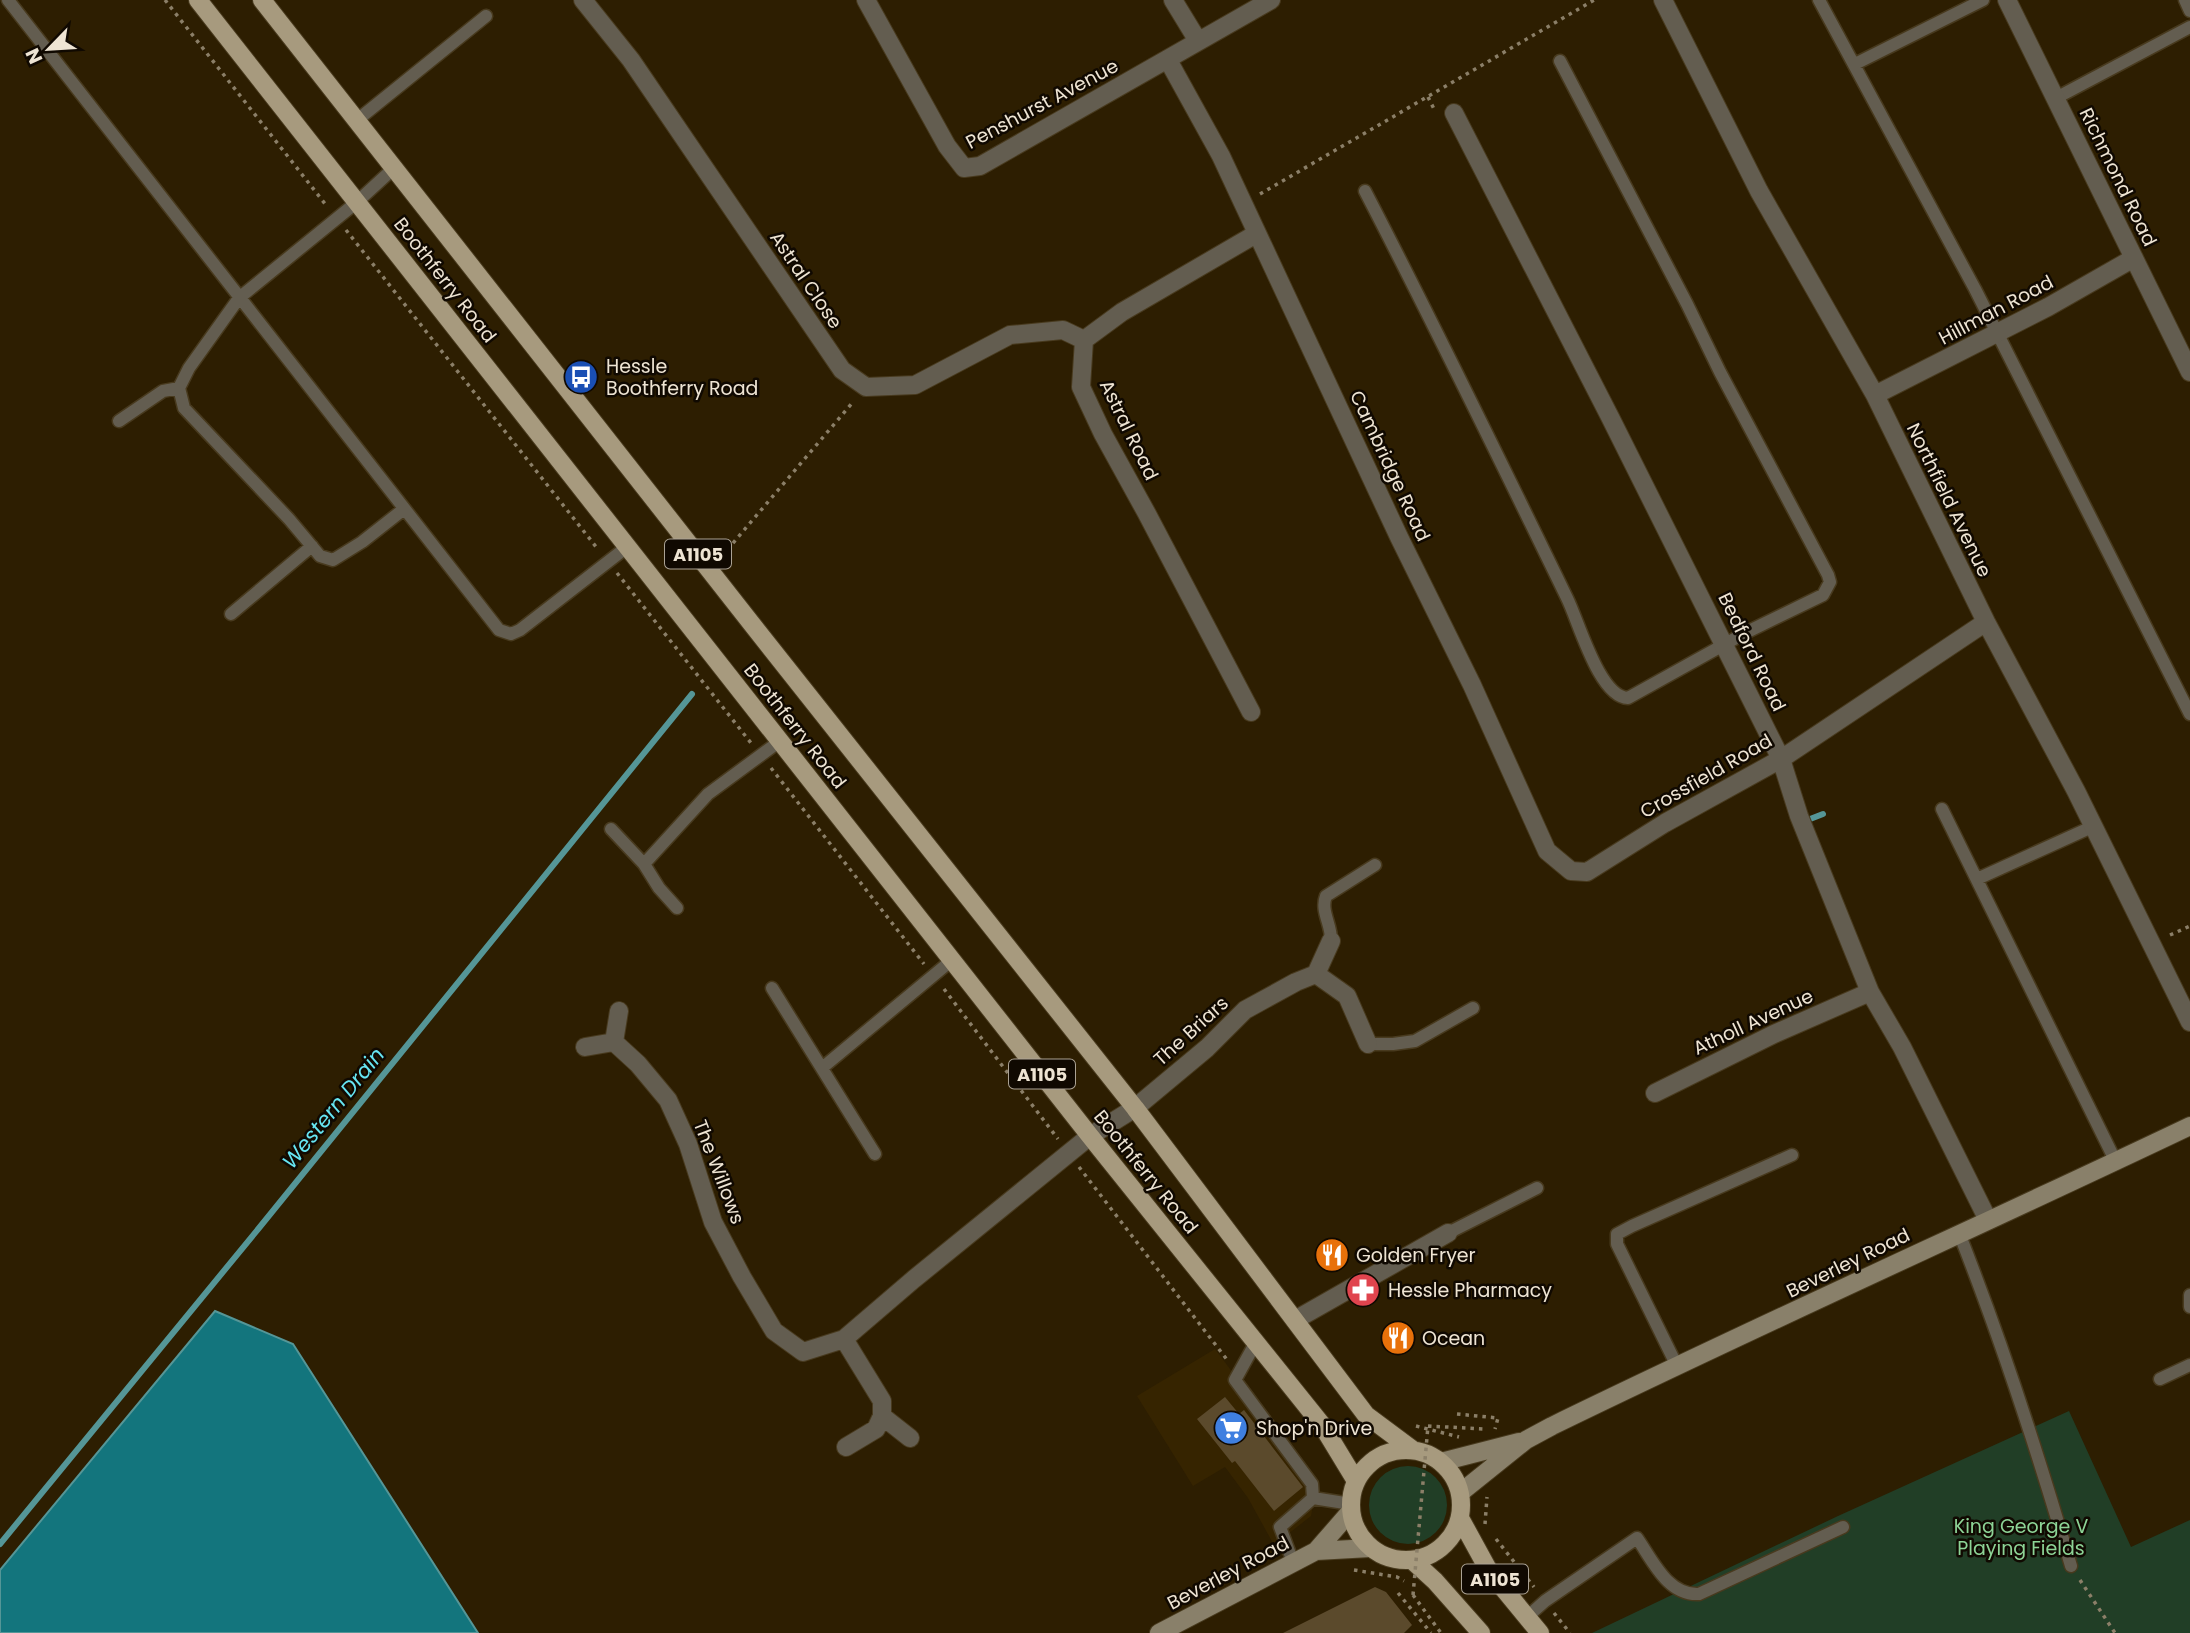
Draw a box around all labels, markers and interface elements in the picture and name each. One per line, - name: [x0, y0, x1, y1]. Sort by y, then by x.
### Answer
- north arrow: [14, 14, 84, 84]
- text: N: [19, 44, 49, 68]
- street label: Penshurst Avenue: [961, 52, 1123, 156]
- street label: Richmond Road: [2073, 103, 2163, 251]
- street label: Boothferry Road: [387, 212, 503, 348]
- street label: Astral Close: [763, 226, 849, 334]
- street label: Hillman Road: [1934, 268, 2058, 352]
- place label: Hessle Boothferry Road: [606, 353, 758, 402]
- bus stop icon: Hessle Boothferry Road: [562, 358, 600, 396]
- street label: Astral Road: [1093, 375, 1165, 485]
- street label: Cambridge Road: [1343, 386, 1437, 546]
- street label: Northfield Avenue: [1900, 418, 1998, 582]
- road number: A1105: [665, 540, 731, 568]
- street label: Bedford Road: [1712, 588, 1792, 716]
- street label: Boothferry Road: [737, 658, 853, 794]
- street label: Crossfield Road: [1635, 727, 1777, 825]
- street label: Atholl Avenue: [1688, 982, 1818, 1062]
- street label: The Briars: [1148, 990, 1234, 1072]
- water label: Western Drain: [275, 1041, 391, 1175]
- road number: A1105: [1009, 1059, 1075, 1088]
- street label: Boothferry Road: [1088, 1104, 1204, 1240]
- street label: The Willows: [687, 1116, 751, 1228]
- street label: Beverley Road: [1782, 1221, 1914, 1305]
- restaurant icon: Golden Fryer: [1313, 1236, 1351, 1274]
- place label: Golden Fryer: [1356, 1242, 1476, 1269]
- pharmacy icon: Hessle Pharmacy: [1344, 1271, 1382, 1309]
- place label: Hessle Pharmacy: [1388, 1277, 1552, 1304]
- restaurant icon: Ocean: [1379, 1319, 1417, 1357]
- place label: Ocean: [1422, 1325, 1485, 1352]
- supermarket icon: Shop'n Drive: [1212, 1409, 1250, 1447]
- place label: Shop'n Drive: [1256, 1415, 1372, 1442]
- park label: King George V Playing Fields: [1954, 1513, 2088, 1562]
- street label: Beverley Road: [1162, 1529, 1294, 1617]
- road number: A1105: [1462, 1564, 1528, 1594]

